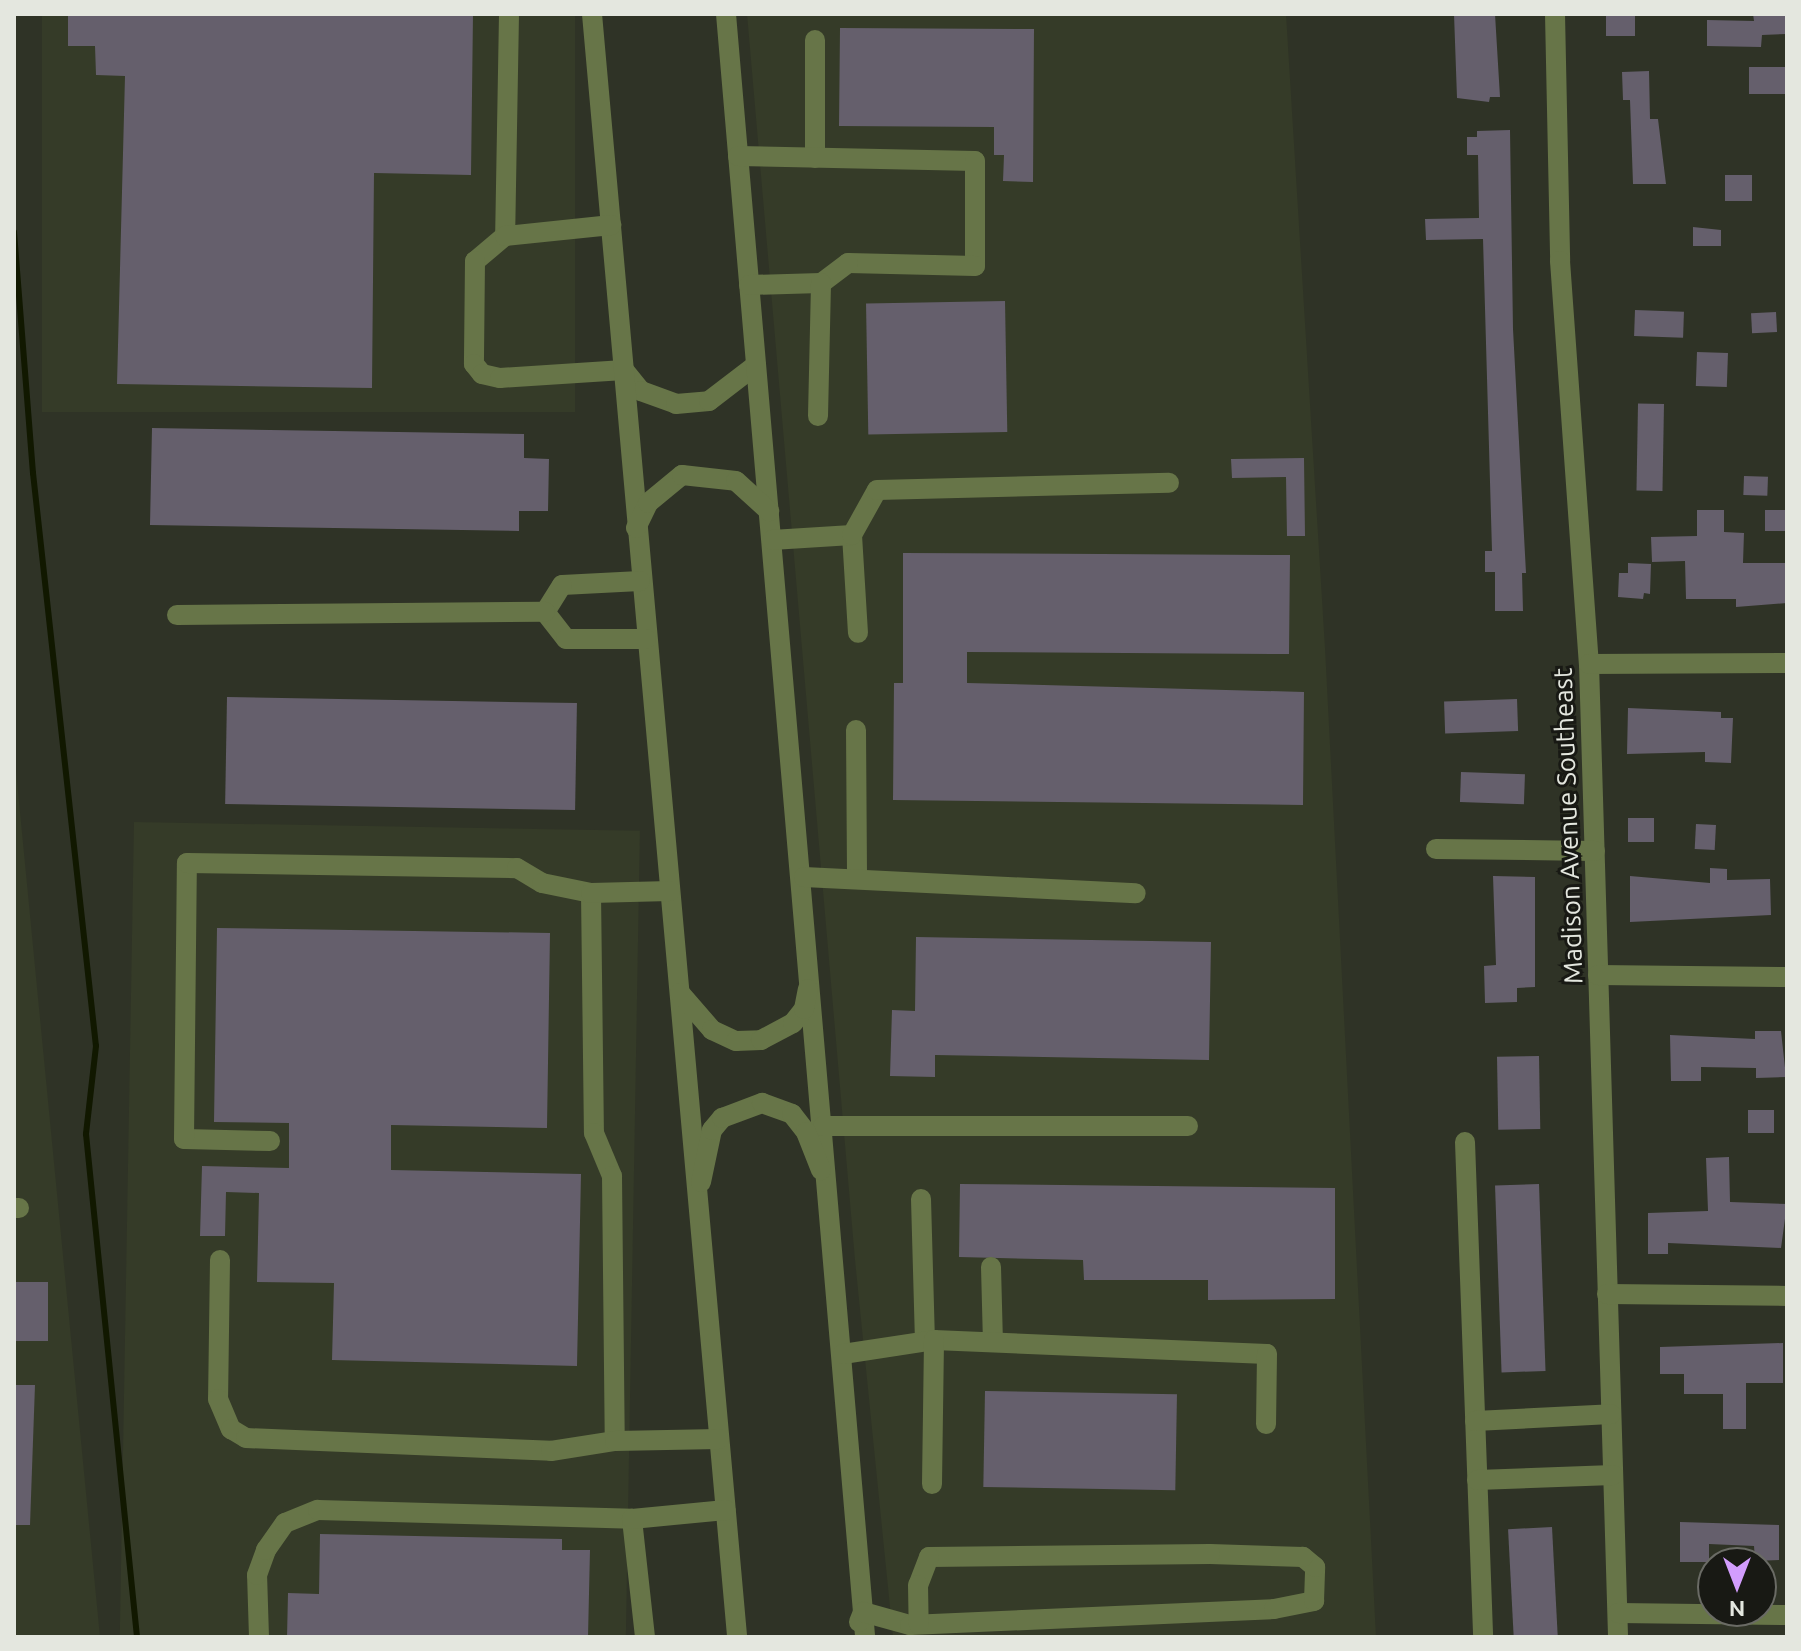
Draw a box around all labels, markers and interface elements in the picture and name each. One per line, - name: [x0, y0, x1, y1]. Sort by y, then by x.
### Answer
- street label: Madison Avenue Southeast: [1547, 667, 1589, 985]
- north arrow: [1697, 1547, 1777, 1627]
- text: N: [1729, 1597, 1745, 1622]

